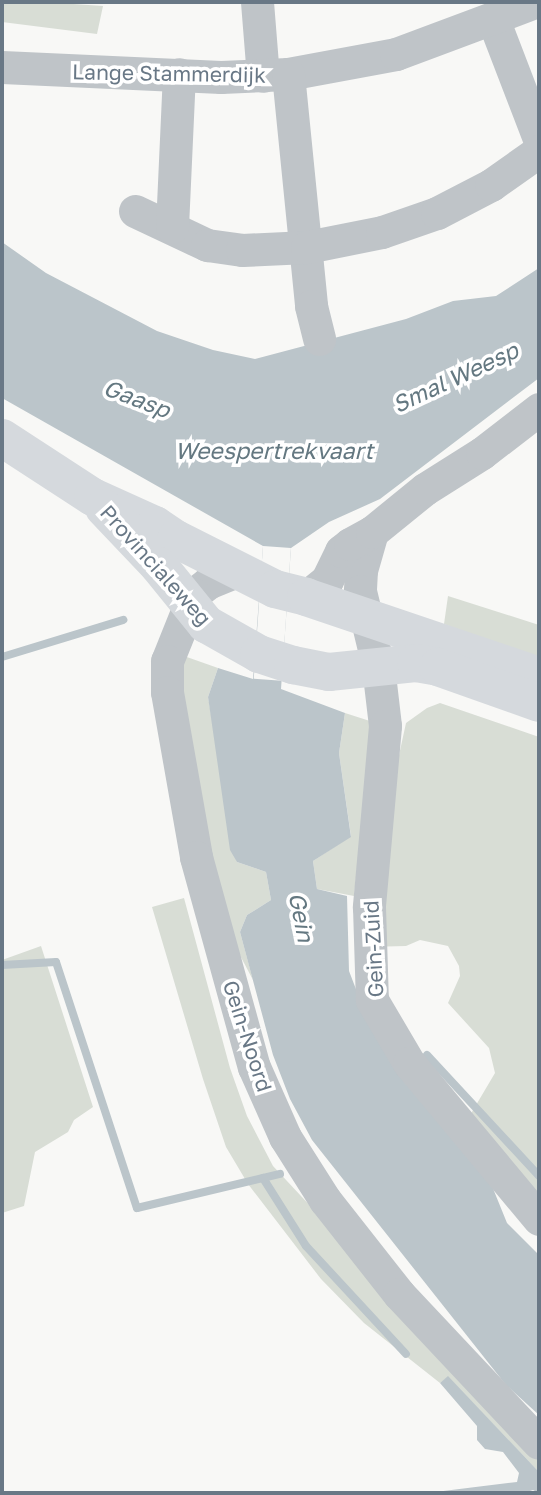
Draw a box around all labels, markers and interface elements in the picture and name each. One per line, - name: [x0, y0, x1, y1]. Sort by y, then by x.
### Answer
- street label: Lange Stammerdijk: [72, 59, 266, 87]
- water label: Smal Weesp: [388, 336, 522, 418]
- water label: Gaasp: [100, 373, 174, 423]
- water label: Weespertrekvaart: [175, 436, 373, 464]
- street label: Provincialeweg: [95, 500, 217, 630]
- water label: Gein: [284, 890, 320, 944]
- street label: Gein-Zuid: [358, 900, 388, 998]
- street label: Gein-Noord: [218, 977, 278, 1095]

